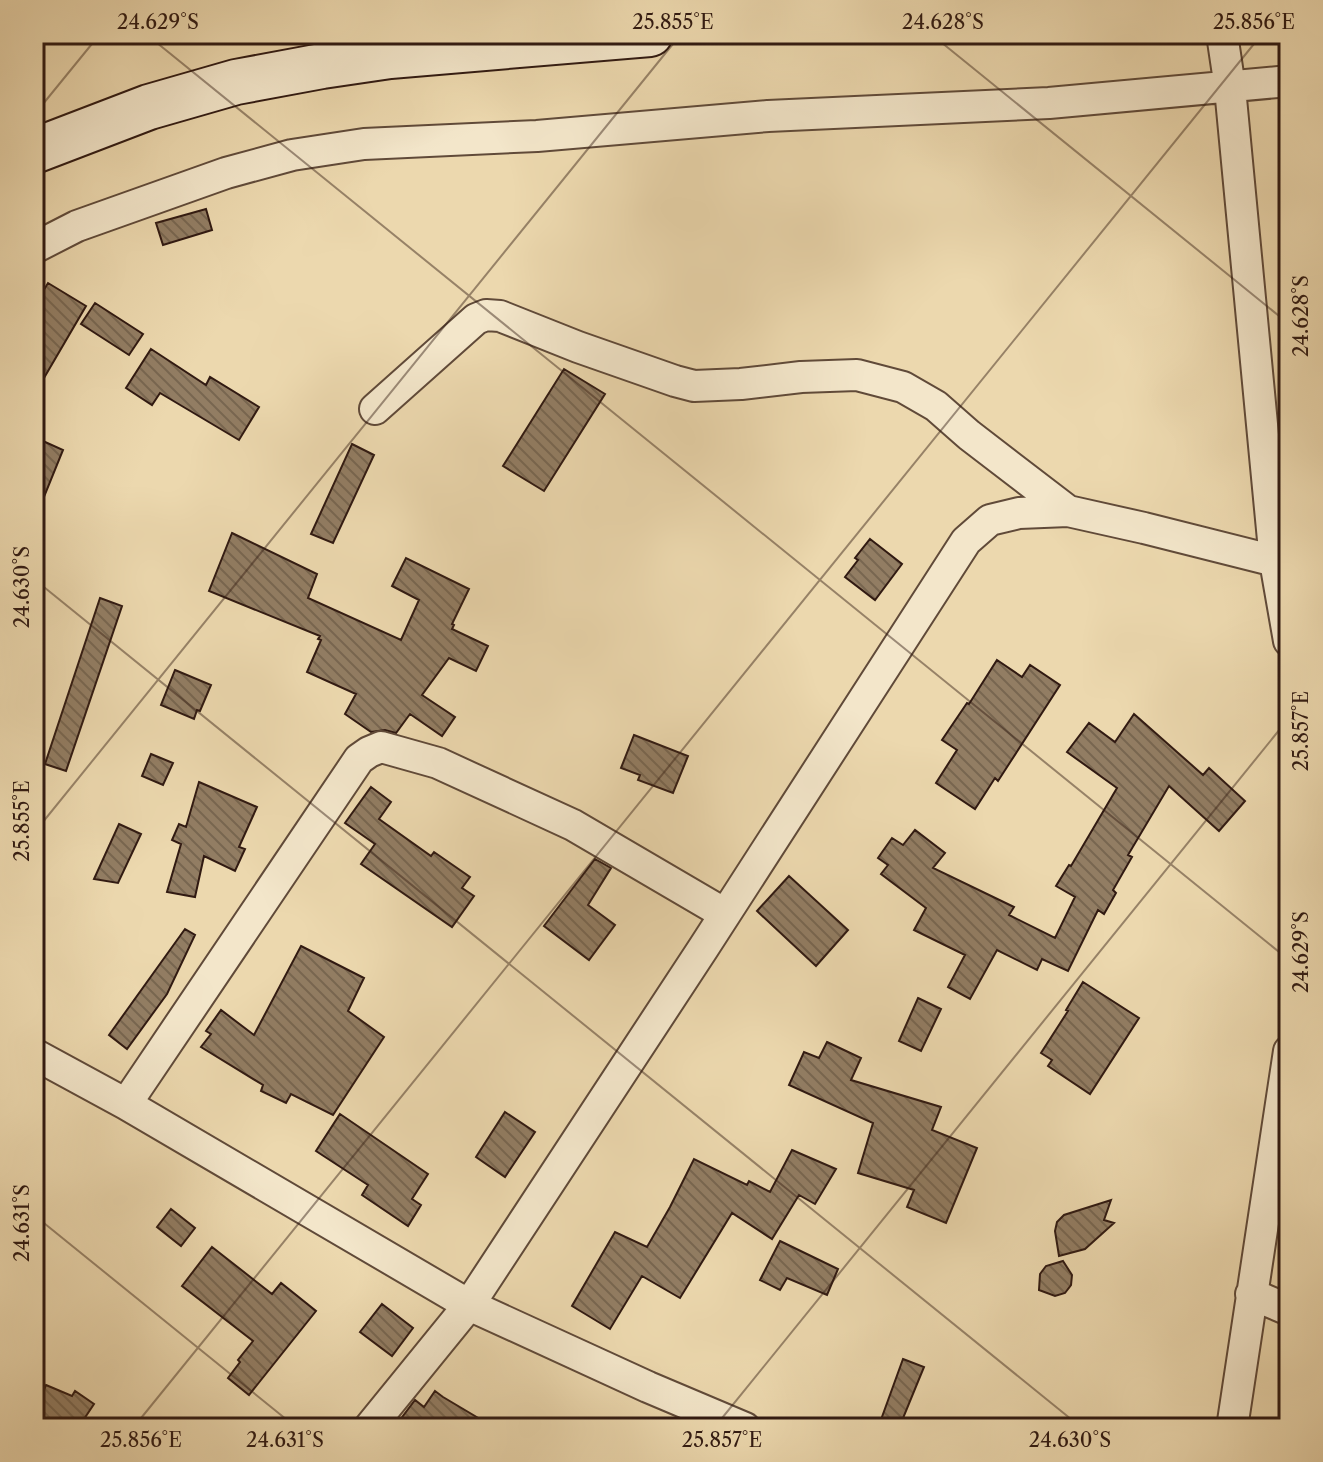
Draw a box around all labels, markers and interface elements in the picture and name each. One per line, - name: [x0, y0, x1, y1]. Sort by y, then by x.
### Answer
- text: 24.629°S: [117, 10, 199, 34]
- text: 25.855°E: [632, 10, 714, 34]
- text: 24.628°S: [902, 10, 984, 34]
- text: 25.856°E: [1213, 10, 1295, 34]
- text: 24.628°S: [1289, 275, 1313, 357]
- text: 24.630°S: [10, 546, 34, 628]
- text: 25.857°E: [1289, 691, 1313, 771]
- text: 25.855°E: [10, 780, 34, 862]
- text: 24.629°S: [1289, 911, 1313, 993]
- text: 24.631°S: [10, 1184, 34, 1262]
- text: 25.856°E: [100, 1428, 182, 1452]
- text: 24.631°S: [246, 1428, 324, 1452]
- text: 25.857°E: [682, 1428, 762, 1452]
- text: 24.630°S: [1029, 1428, 1111, 1452]

